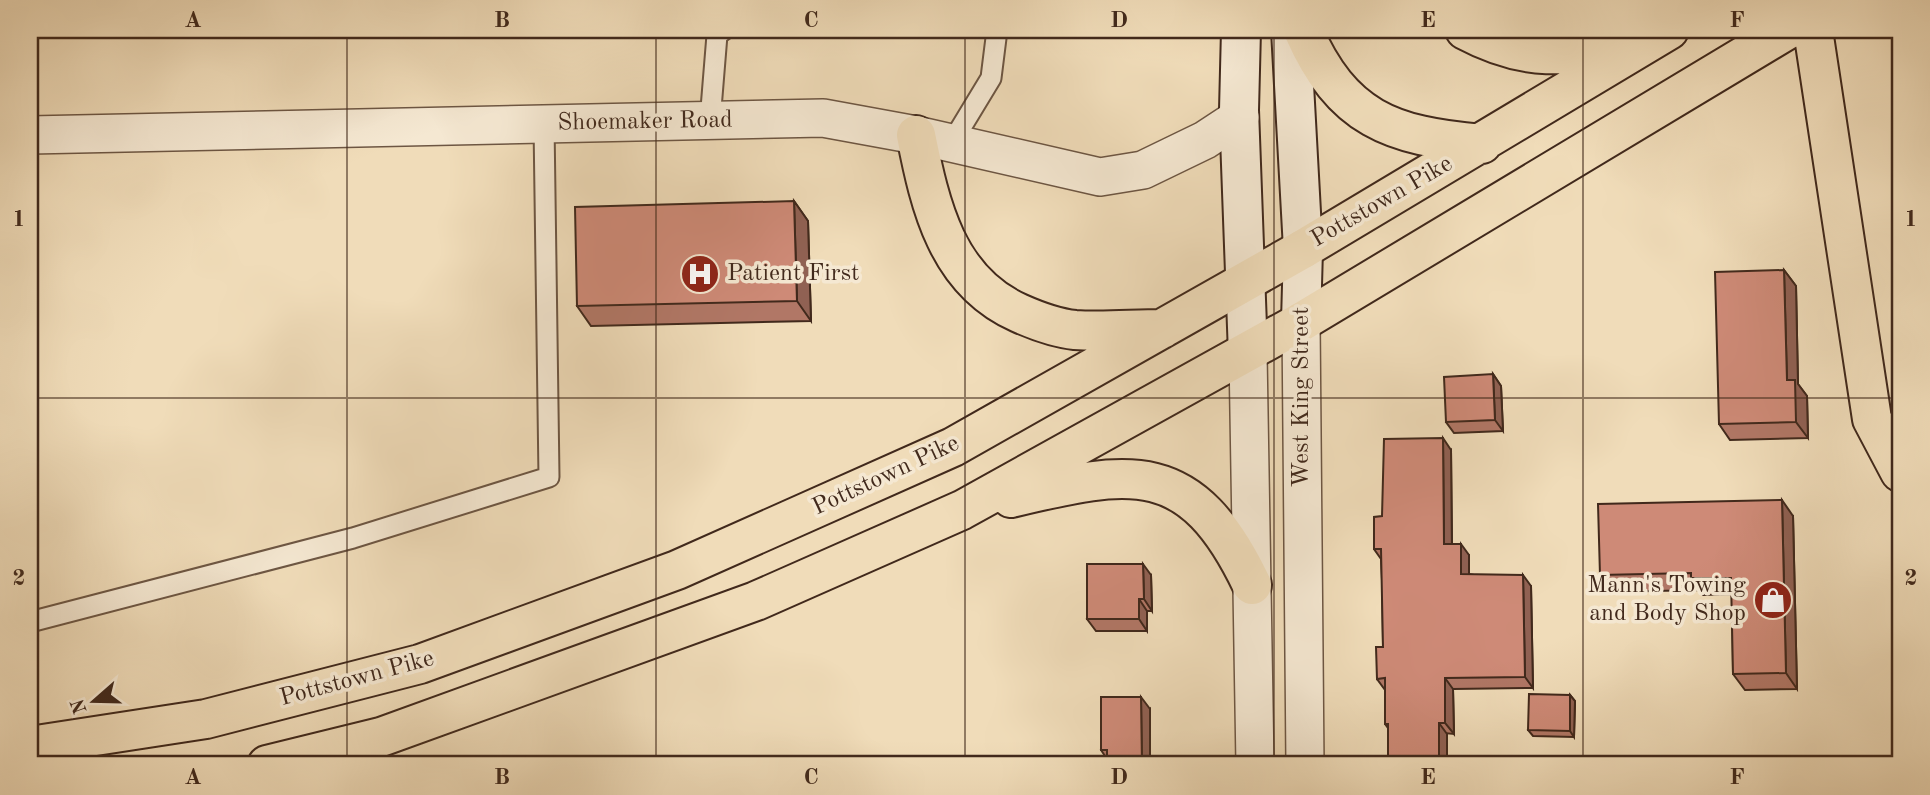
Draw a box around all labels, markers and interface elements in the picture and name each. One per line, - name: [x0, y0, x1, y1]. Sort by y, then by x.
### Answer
- text: A: [184, 9, 202, 32]
- text: B: [494, 9, 510, 32]
- text: C: [803, 9, 819, 32]
- text: D: [1110, 9, 1128, 32]
- text: E: [1420, 9, 1436, 32]
- text: F: [1729, 9, 1745, 32]
- street label: Shoemaker Road: [557, 108, 733, 136]
- street label: Pottstown Pike: [1307, 152, 1457, 252]
- text: 1: [12, 208, 26, 231]
- text: 1: [1904, 208, 1918, 231]
- hospital icon: Patient First: [679, 253, 721, 295]
- place label: Patient First: [727, 262, 859, 286]
- street label: West King Street: [1290, 307, 1314, 487]
- street label: Pottstown Pike: [809, 432, 963, 520]
- text: 2: [12, 567, 26, 590]
- text: 2: [1904, 567, 1918, 590]
- place label: Mann's Towing and Body Shop: [1587, 574, 1746, 626]
- shop icon: Mann's Towing and Body Shop: [1752, 579, 1794, 621]
- street label: Pottstown Pike: [277, 647, 437, 711]
- north arrow: [60, 666, 130, 736]
- text: N: [69, 695, 92, 716]
- text: A: [184, 766, 202, 789]
- text: B: [494, 766, 510, 789]
- text: C: [803, 766, 819, 789]
- text: D: [1110, 766, 1128, 789]
- text: E: [1420, 766, 1436, 789]
- text: F: [1729, 766, 1745, 789]

